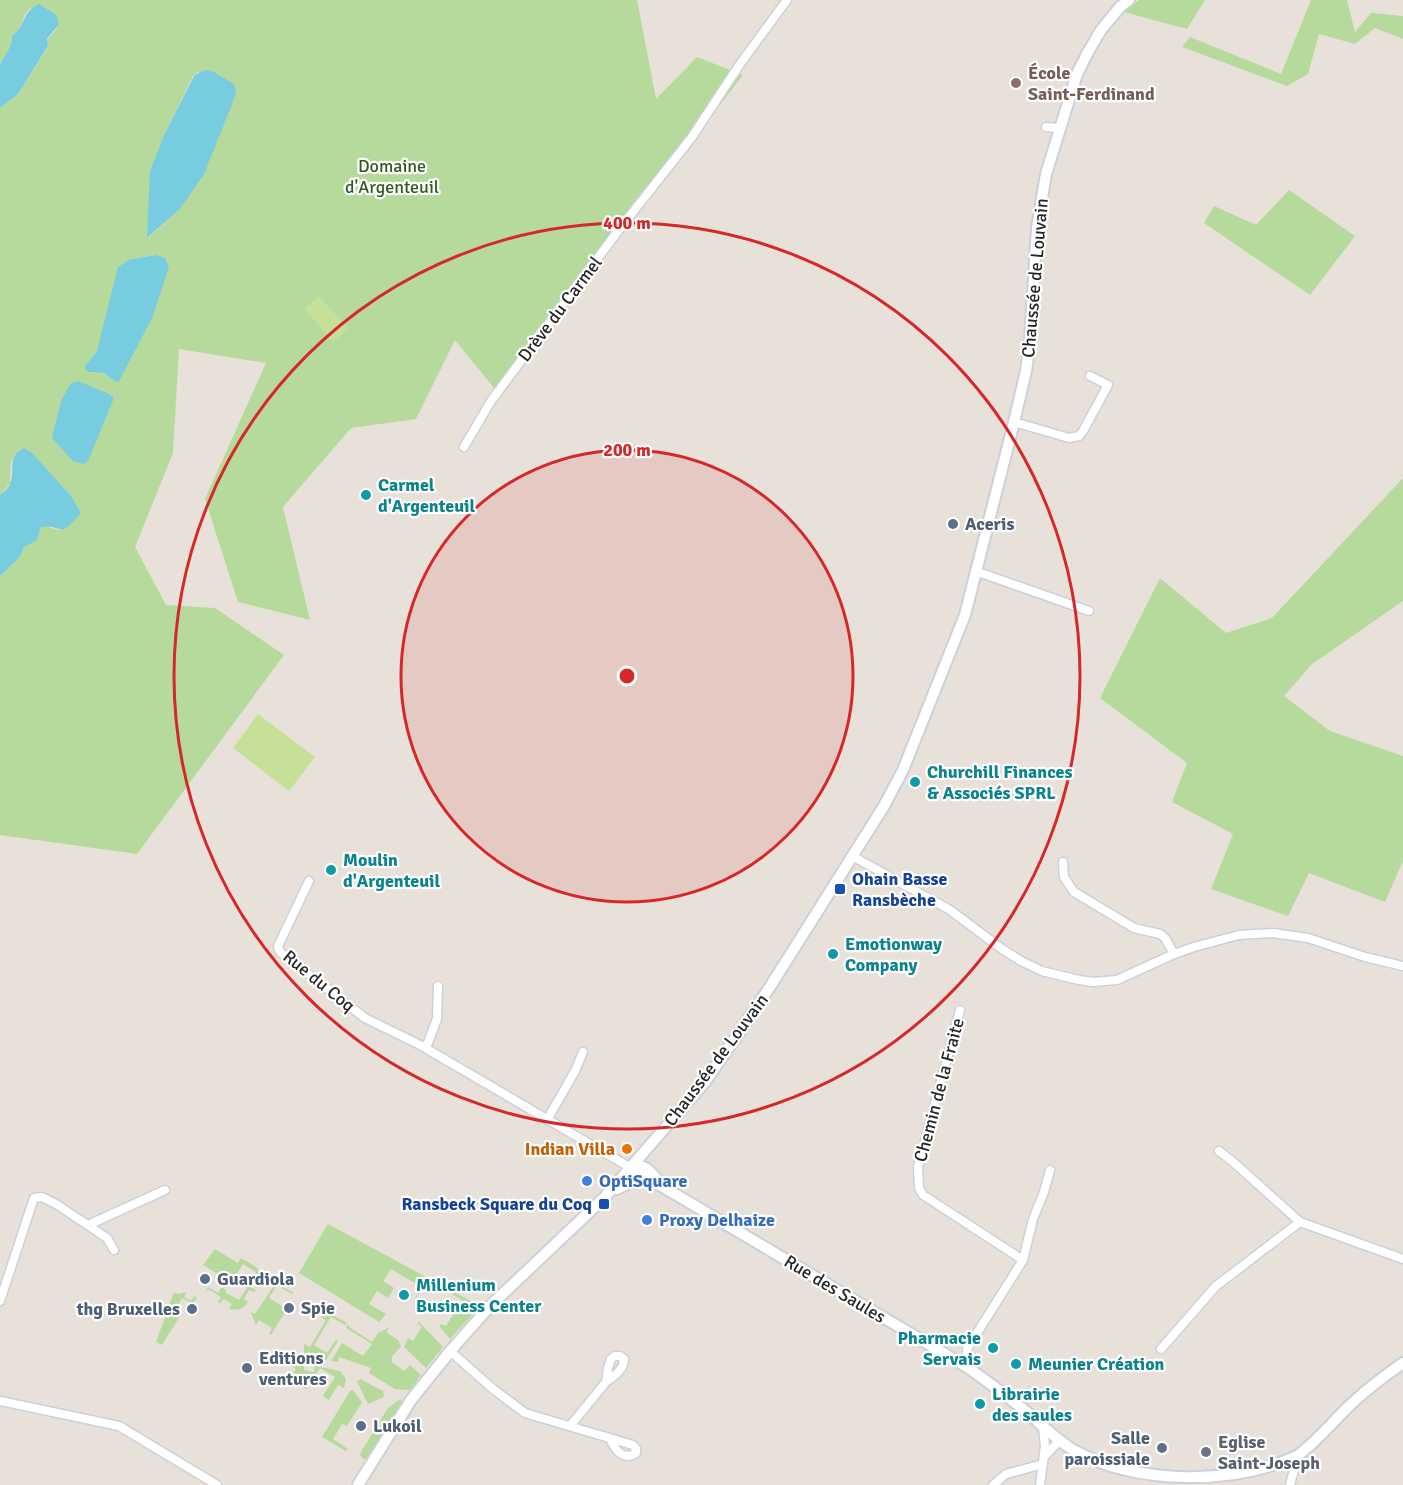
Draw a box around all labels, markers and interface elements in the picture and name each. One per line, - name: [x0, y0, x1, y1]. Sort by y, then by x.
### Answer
- place label: École Saint-Ferdinand: [1028, 62, 1155, 105]
- marker: École Saint-Ferdinand: [1009, 76, 1023, 90]
- park label: Domaine d'Argenteuil: [345, 155, 439, 198]
- street label: Chaussée de Louvain: [1017, 197, 1053, 359]
- text: 400 m: [603, 212, 651, 234]
- street label: Drève du Carmel: [513, 252, 607, 366]
- text: 200 m: [603, 439, 651, 461]
- place label: Carmel d'Argenteuil: [378, 474, 475, 517]
- marker: Carmel d'Argenteuil: [359, 488, 373, 502]
- place label: Aceris: [965, 513, 1014, 535]
- marker: Aceris: [946, 517, 960, 531]
- centre of rings: [617, 666, 637, 686]
- place label: Churchill Finances & Associés SPRL: [927, 761, 1072, 804]
- marker: Churchill Finances & Associés SPRL: [908, 775, 922, 789]
- place label: Moulin d'Argenteuil: [343, 849, 440, 892]
- marker: Moulin d'Argenteuil: [324, 863, 338, 877]
- place label: Ohain Basse Ransbèche: [852, 868, 947, 911]
- marker: Ohain Basse Ransbèche: [833, 882, 847, 896]
- place label: Emotionway Company: [845, 933, 942, 976]
- street label: Rue du Coq: [279, 945, 359, 1017]
- marker: Emotionway Company: [826, 947, 840, 961]
- street label: Chaussée de Louvain: [659, 989, 773, 1131]
- street label: Chemin de la Fraite: [909, 1016, 969, 1164]
- place label: Indian Villa: [525, 1138, 615, 1160]
- marker: Indian Villa: [620, 1142, 634, 1156]
- place label: OptiSquare: [599, 1170, 688, 1192]
- marker: OptiSquare: [580, 1174, 594, 1188]
- place label: Ransbeck Square du Coq: [401, 1193, 592, 1215]
- marker: Ransbeck Square du Coq: [597, 1197, 611, 1211]
- place label: Proxy Delhaize: [659, 1209, 775, 1231]
- marker: Proxy Delhaize: [640, 1213, 654, 1227]
- street label: Rue des Saules: [780, 1250, 890, 1328]
- place label: Guardiola: [217, 1268, 294, 1290]
- marker: Guardiola: [198, 1272, 212, 1286]
- place label: Millenium Business Center: [416, 1274, 542, 1317]
- marker: Millenium Business Center: [397, 1288, 411, 1302]
- place label: Spie: [301, 1297, 335, 1319]
- place label: thg Bruxelles: [76, 1298, 180, 1320]
- marker: Spie: [282, 1301, 296, 1315]
- marker: thg Bruxelles: [185, 1302, 199, 1316]
- place label: Pharmacie Servais: [898, 1327, 981, 1370]
- marker: Pharmacie Servais: [986, 1341, 1000, 1355]
- place label: Editions ventures: [258, 1347, 327, 1390]
- place label: Meunier Création: [1028, 1353, 1165, 1375]
- marker: Meunier Création: [1009, 1357, 1023, 1371]
- marker: Editions ventures: [240, 1361, 254, 1375]
- place label: Librairie des saules: [992, 1383, 1072, 1426]
- marker: Librairie des saules: [973, 1397, 987, 1411]
- place label: Lukoil: [373, 1415, 422, 1437]
- marker: Lukoil: [354, 1419, 368, 1433]
- place label: Salle paroissiale: [1064, 1427, 1150, 1470]
- place label: Eglise Saint-Joseph: [1218, 1431, 1320, 1474]
- marker: Salle paroissiale: [1155, 1441, 1169, 1455]
- marker: Eglise Saint-Joseph: [1199, 1445, 1213, 1459]

